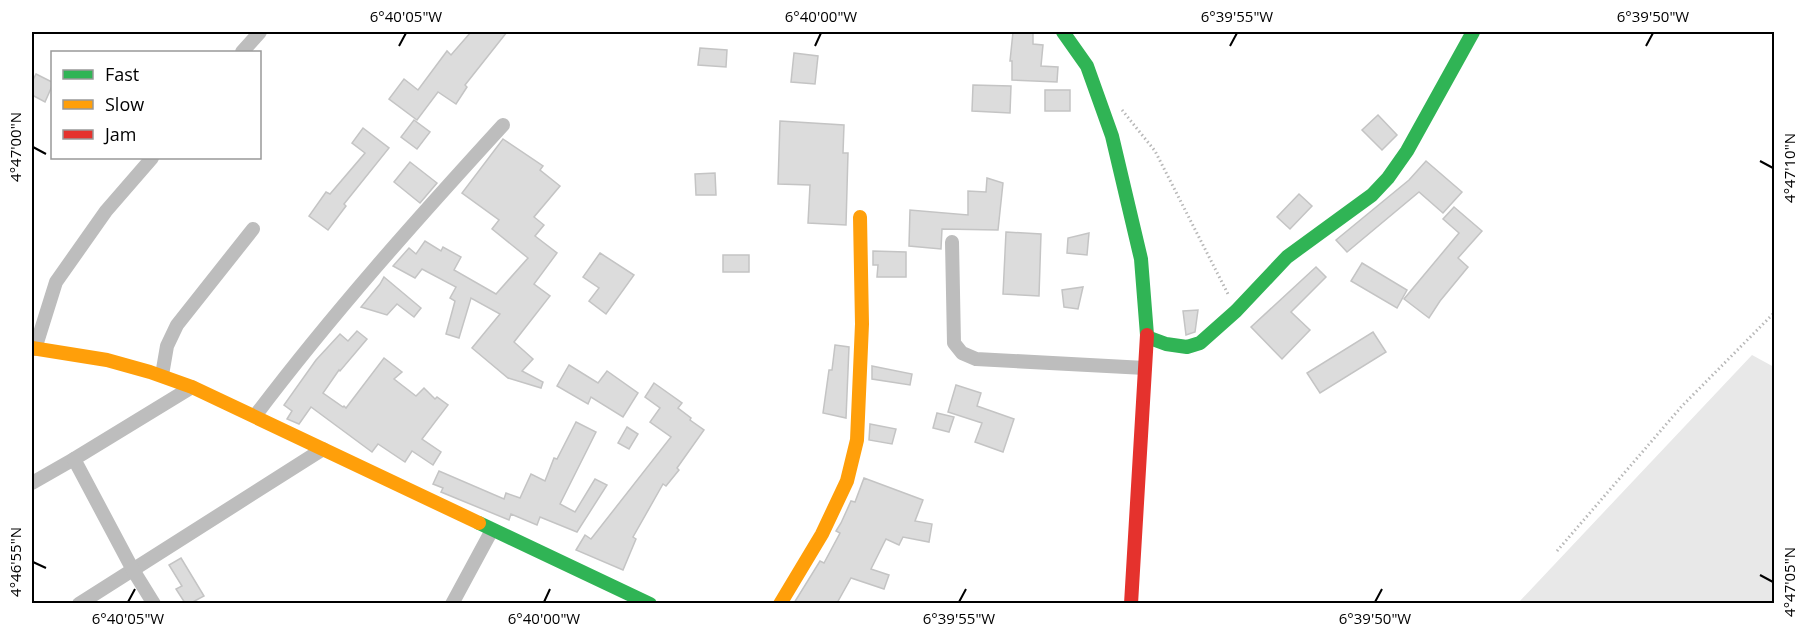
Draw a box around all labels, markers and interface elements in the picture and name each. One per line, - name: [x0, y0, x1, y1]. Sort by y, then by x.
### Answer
- text: 6°40'05"W: [370, 6, 442, 26]
- text: 6°40'00"W: [785, 6, 857, 26]
- text: 6°39'55"W: [1201, 6, 1273, 26]
- text: 6°39'50"W: [1617, 6, 1689, 26]
- legend: [51, 51, 261, 159]
- text: Fast: [105, 62, 139, 86]
- text: Slow: [105, 92, 144, 116]
- text: 4°47'00"N: [5, 112, 25, 182]
- text: Jam: [103, 122, 137, 146]
- text: 4°47'10"N: [1779, 133, 1799, 203]
- text: 4°46'55"N: [5, 527, 25, 597]
- text: 4°47'05"N: [1779, 547, 1799, 617]
- text: 6°40'05"W: [92, 608, 164, 628]
- text: 6°40'00"W: [508, 608, 580, 628]
- text: 6°39'55"W: [923, 608, 995, 628]
- text: 6°39'50"W: [1339, 608, 1411, 628]

